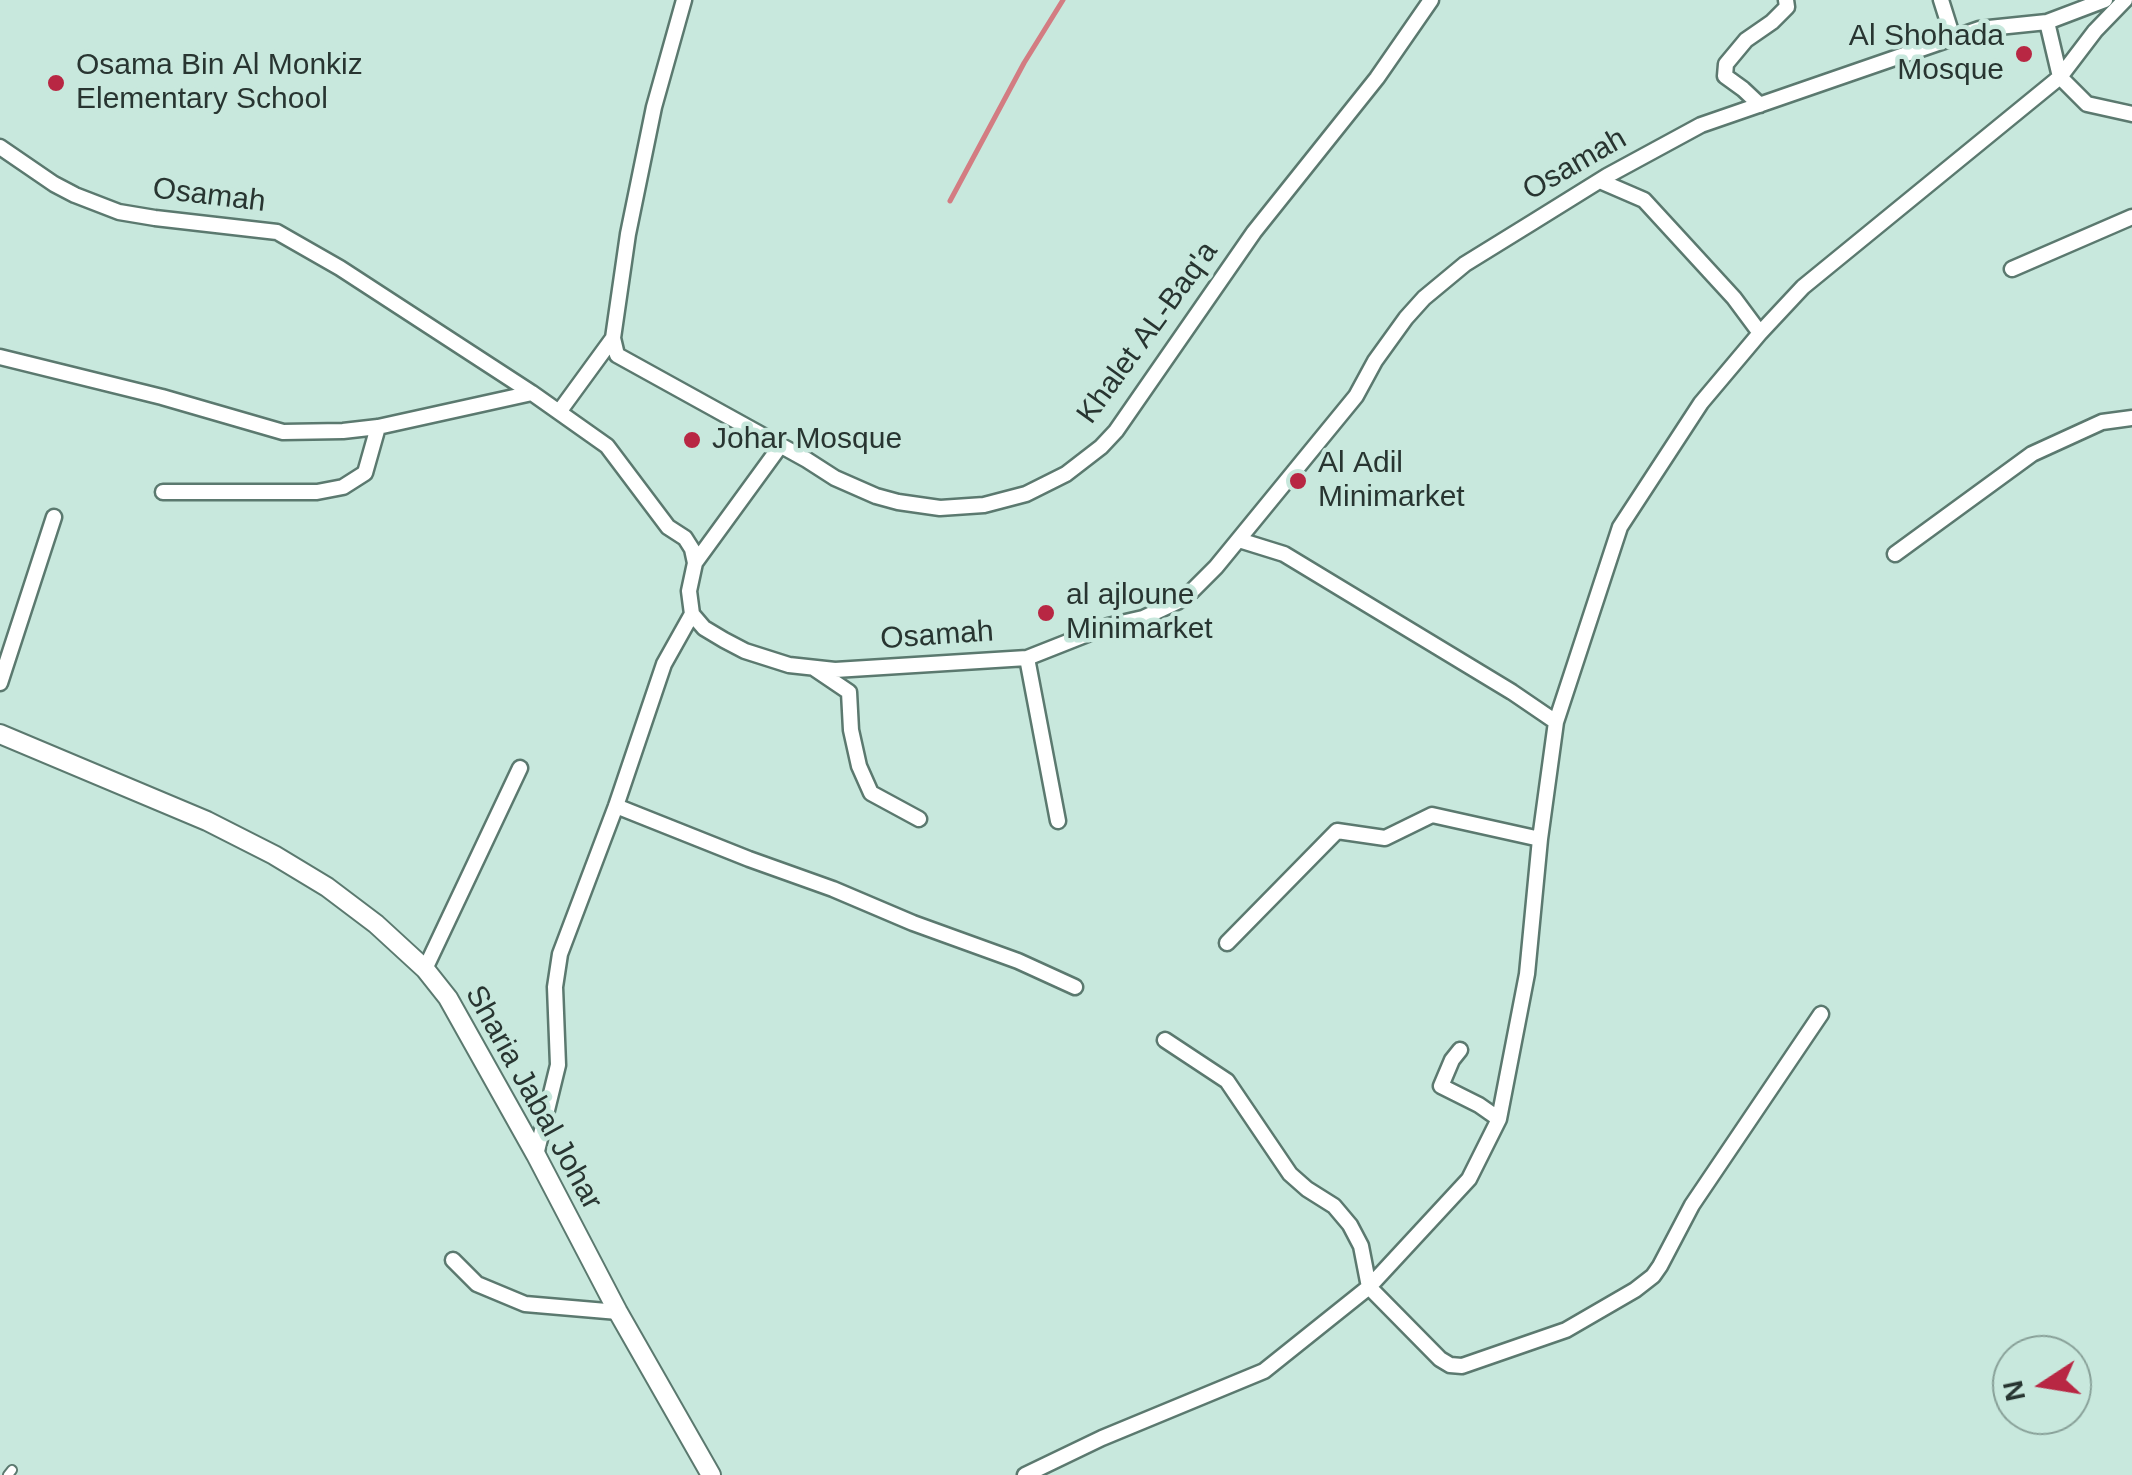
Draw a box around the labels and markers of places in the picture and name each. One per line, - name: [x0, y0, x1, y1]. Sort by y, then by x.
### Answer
- place label: Al Shohada Mosque: [1849, 19, 2004, 90]
- marker: Al Shohada Mosque: [2013, 43, 2035, 65]
- place label: Osama Bin Al Monkiz Elementary School: [76, 48, 363, 118]
- marker: Osama Bin Al Monkiz Elementary School: [45, 72, 67, 94]
- place label: Johar Mosque: [712, 422, 902, 458]
- marker: Johar Mosque: [681, 429, 703, 451]
- place label: Al Adil Minimarket: [1318, 446, 1465, 516]
- marker: Al Adil Minimarket: [1287, 470, 1309, 492]
- place label: al ajloune Minimarket: [1066, 578, 1213, 648]
- marker: al ajloune Minimarket: [1035, 602, 1057, 624]

